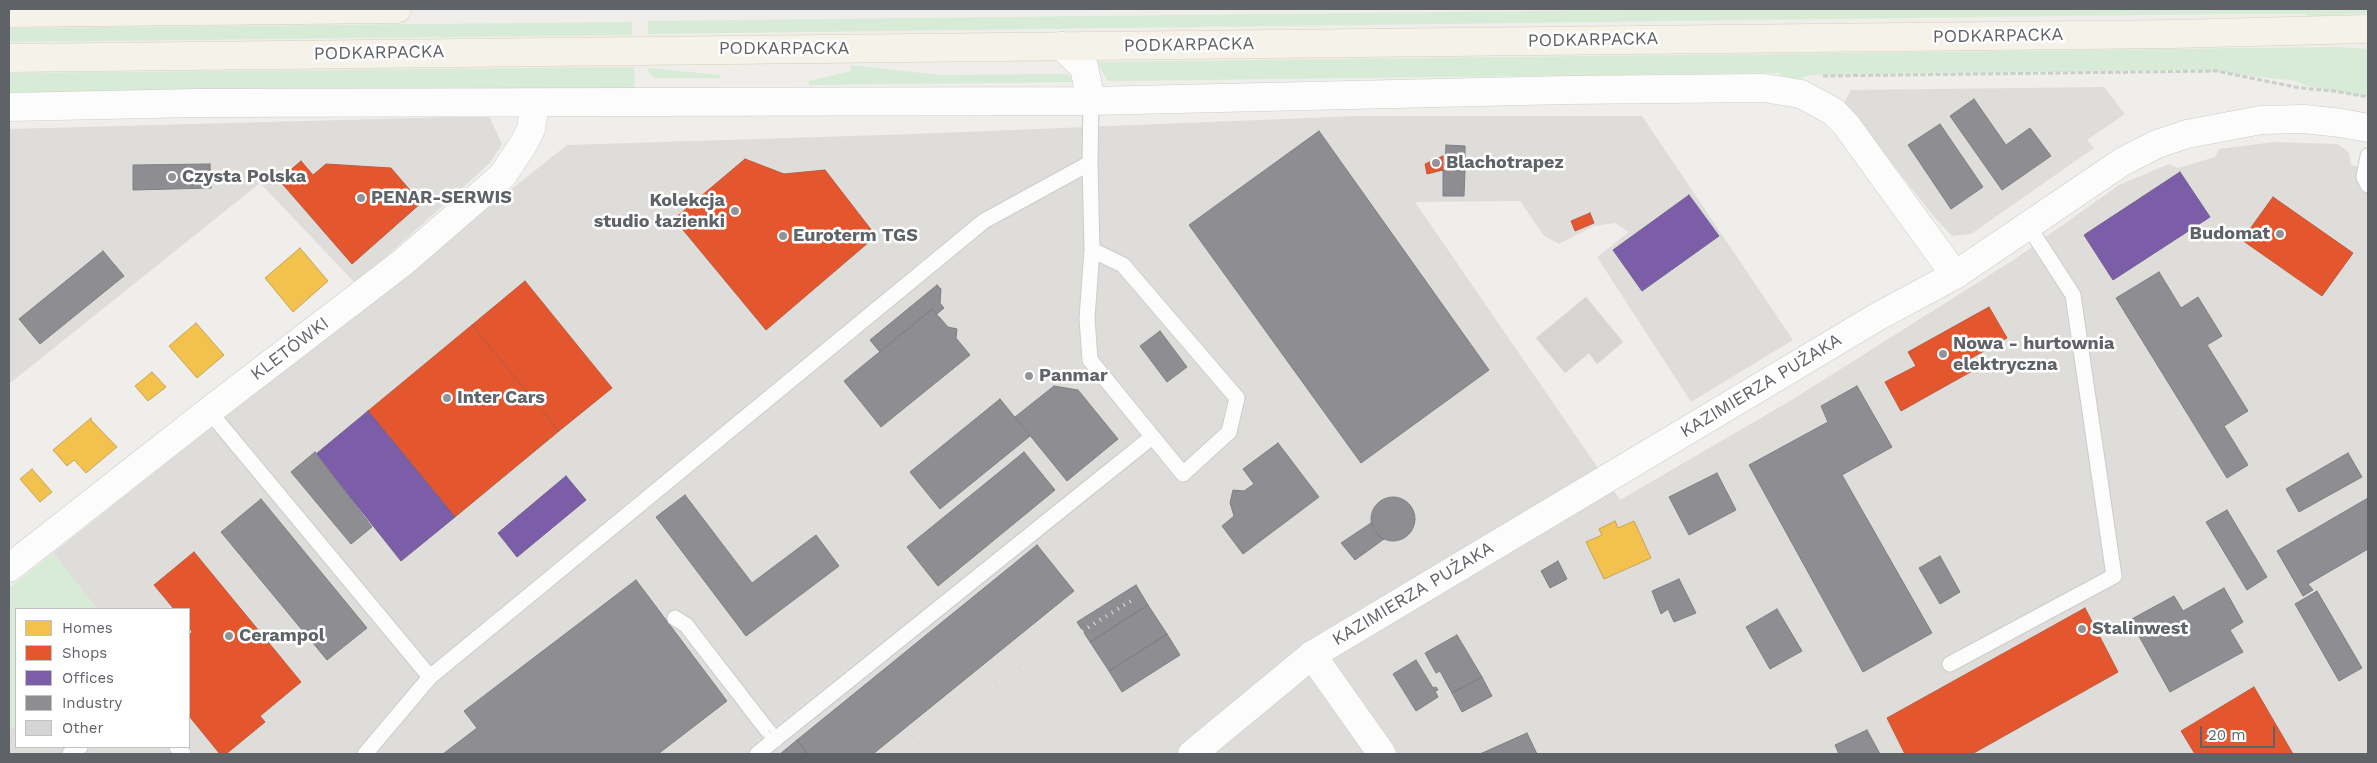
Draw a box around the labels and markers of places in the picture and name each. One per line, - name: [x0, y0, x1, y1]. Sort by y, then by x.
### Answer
- place label: Blachotrapez: [1446, 152, 1564, 174]
- marker: Blachotrapez: [1430, 157, 1442, 169]
- place label: Czysta Polska: [182, 166, 306, 188]
- marker: Czysta Polska: [166, 171, 178, 183]
- place label: PENAR-SERWIS: [371, 187, 512, 209]
- place label: Kolekcja studio łazienki: [594, 190, 725, 232]
- marker: PENAR-SERWIS: [355, 192, 367, 204]
- marker: Kolekcja studio łazienki: [729, 205, 741, 217]
- place label: Budomat: [2190, 223, 2270, 245]
- place label: Euroterm TGS: [793, 225, 918, 247]
- marker: Budomat: [2274, 228, 2286, 240]
- marker: Euroterm TGS: [777, 230, 789, 242]
- place label: Nowa - hurtownia elektryczna: [1953, 333, 2114, 376]
- marker: Nowa - hurtownia elektryczna: [1937, 348, 1949, 360]
- place label: Panmar: [1039, 365, 1108, 387]
- marker: Panmar: [1023, 370, 1035, 382]
- place label: Inter Cars: [457, 387, 545, 409]
- marker: Inter Cars: [441, 392, 453, 404]
- place label: Stalinwest: [2092, 618, 2188, 640]
- marker: Stalinwest: [2076, 623, 2088, 635]
- place label: Cerampol: [239, 625, 325, 647]
- marker: Cerampol: [223, 630, 235, 642]

